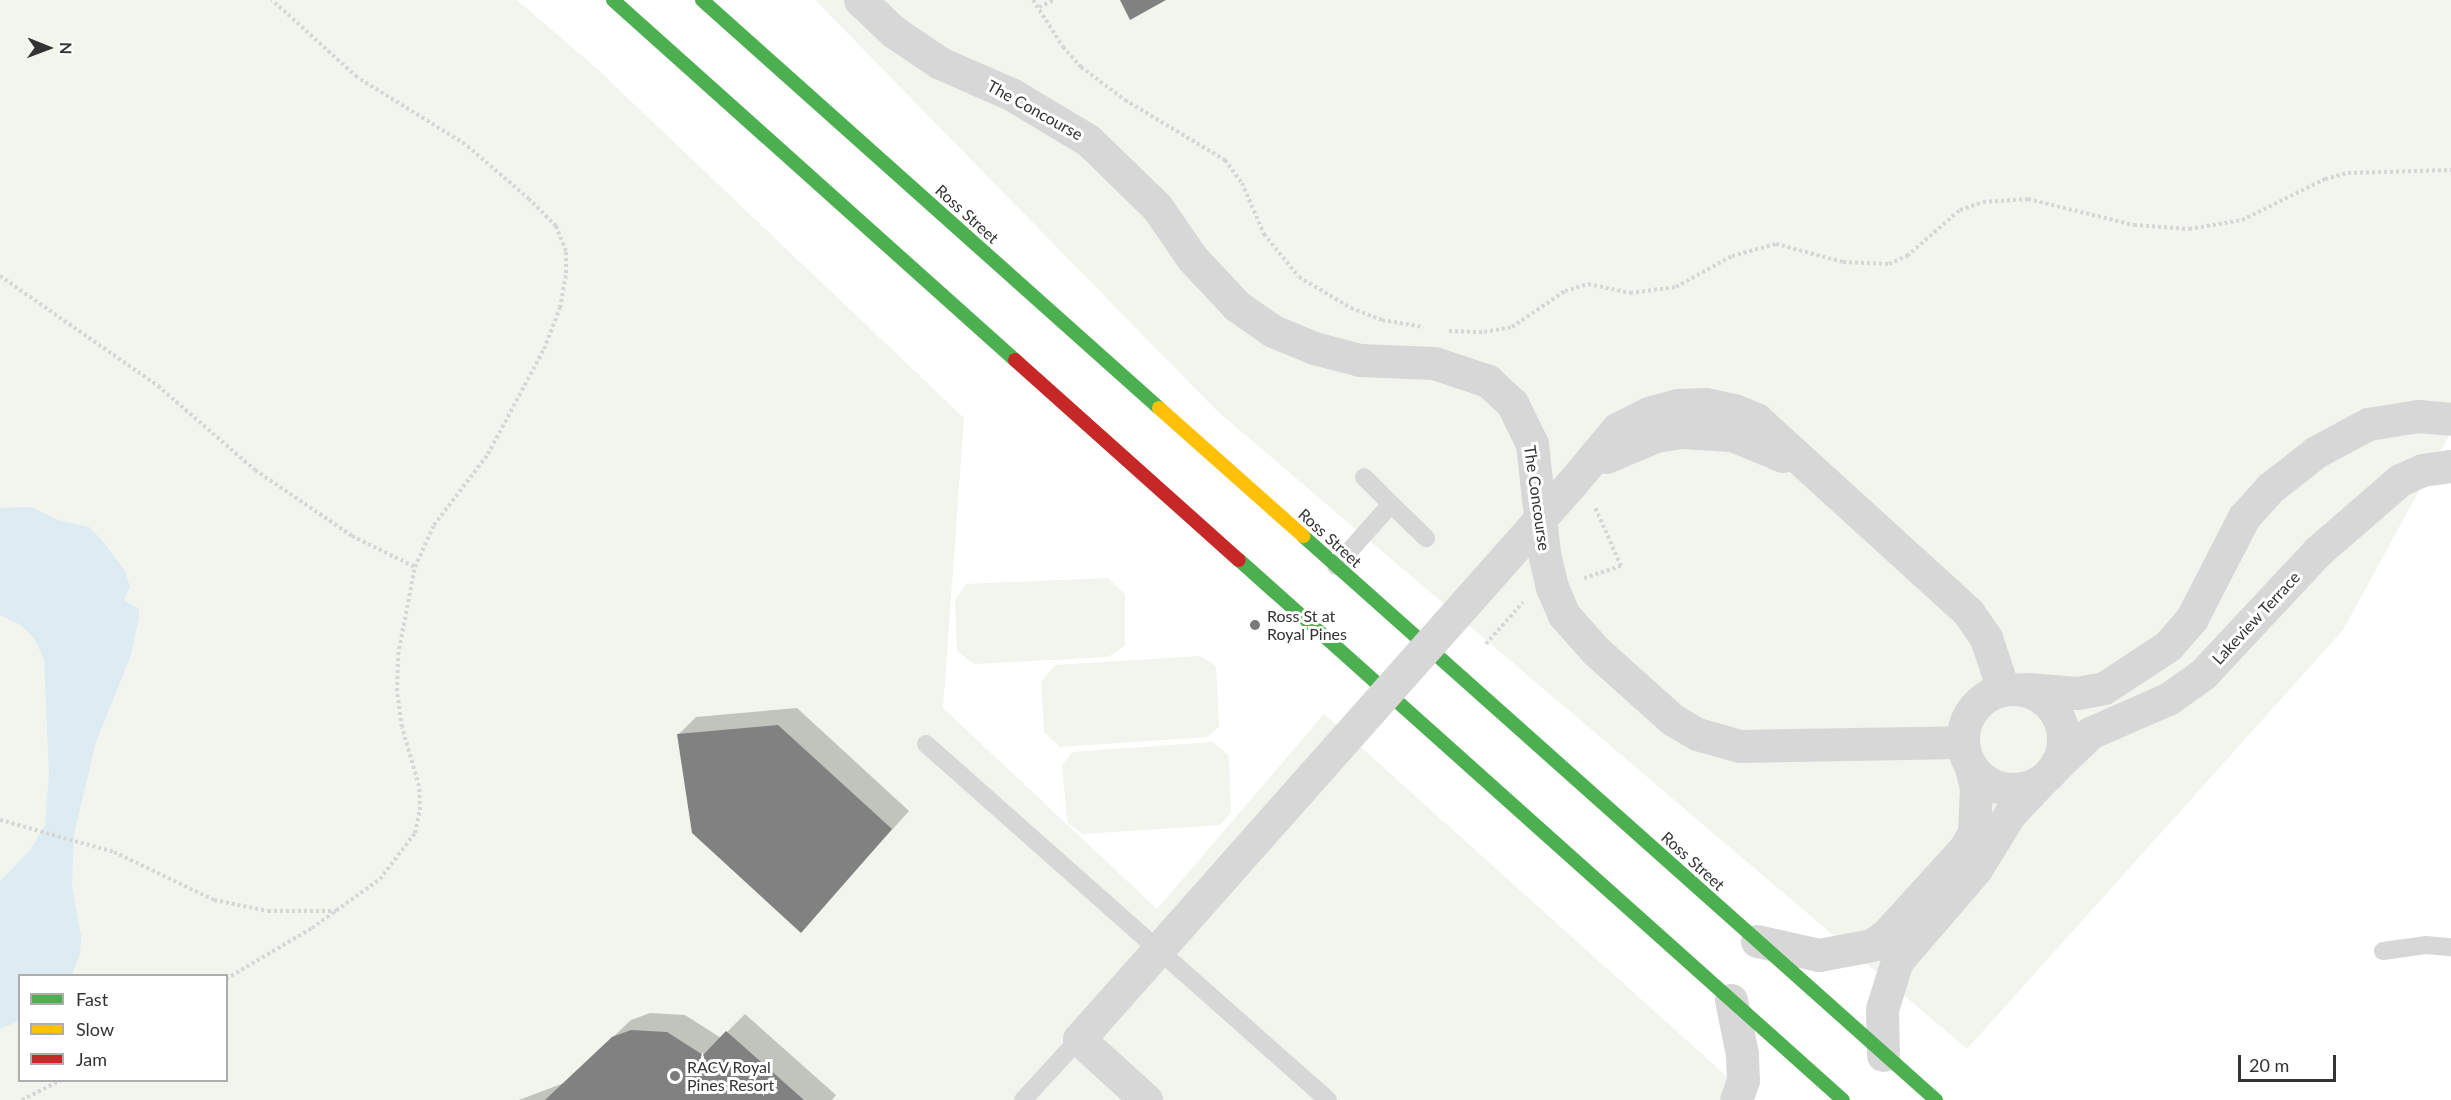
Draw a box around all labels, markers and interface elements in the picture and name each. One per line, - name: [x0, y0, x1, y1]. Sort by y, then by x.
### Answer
- north arrow: [18, 18, 78, 78]
- text: N: [57, 42, 76, 55]
- street label: The Concourse: [984, 76, 1086, 144]
- street label: Ross Street: [931, 181, 1003, 247]
- street label: The Concourse: [1520, 444, 1554, 552]
- street label: Ross Street: [1294, 505, 1366, 571]
- street label: Lakeview Terrace: [2208, 567, 2304, 669]
- place label: Ross St at Royal Pines: [1267, 606, 1347, 644]
- marker: Ross St at Royal Pines: [1248, 618, 1262, 632]
- street label: Ross Street: [1657, 828, 1729, 894]
- legend: [18, 974, 228, 1082]
- text: Fast: [76, 988, 108, 1010]
- text: Slow: [76, 1018, 114, 1040]
- scale bar: [2241, 1043, 2338, 1081]
- text: Jam: [76, 1048, 107, 1070]
- text: 20 m: [2249, 1054, 2289, 1076]
- place label: RACV Royal Pines Resort: [687, 1057, 774, 1095]
- marker: RACV Royal Pines Resort: [668, 1069, 682, 1083]

